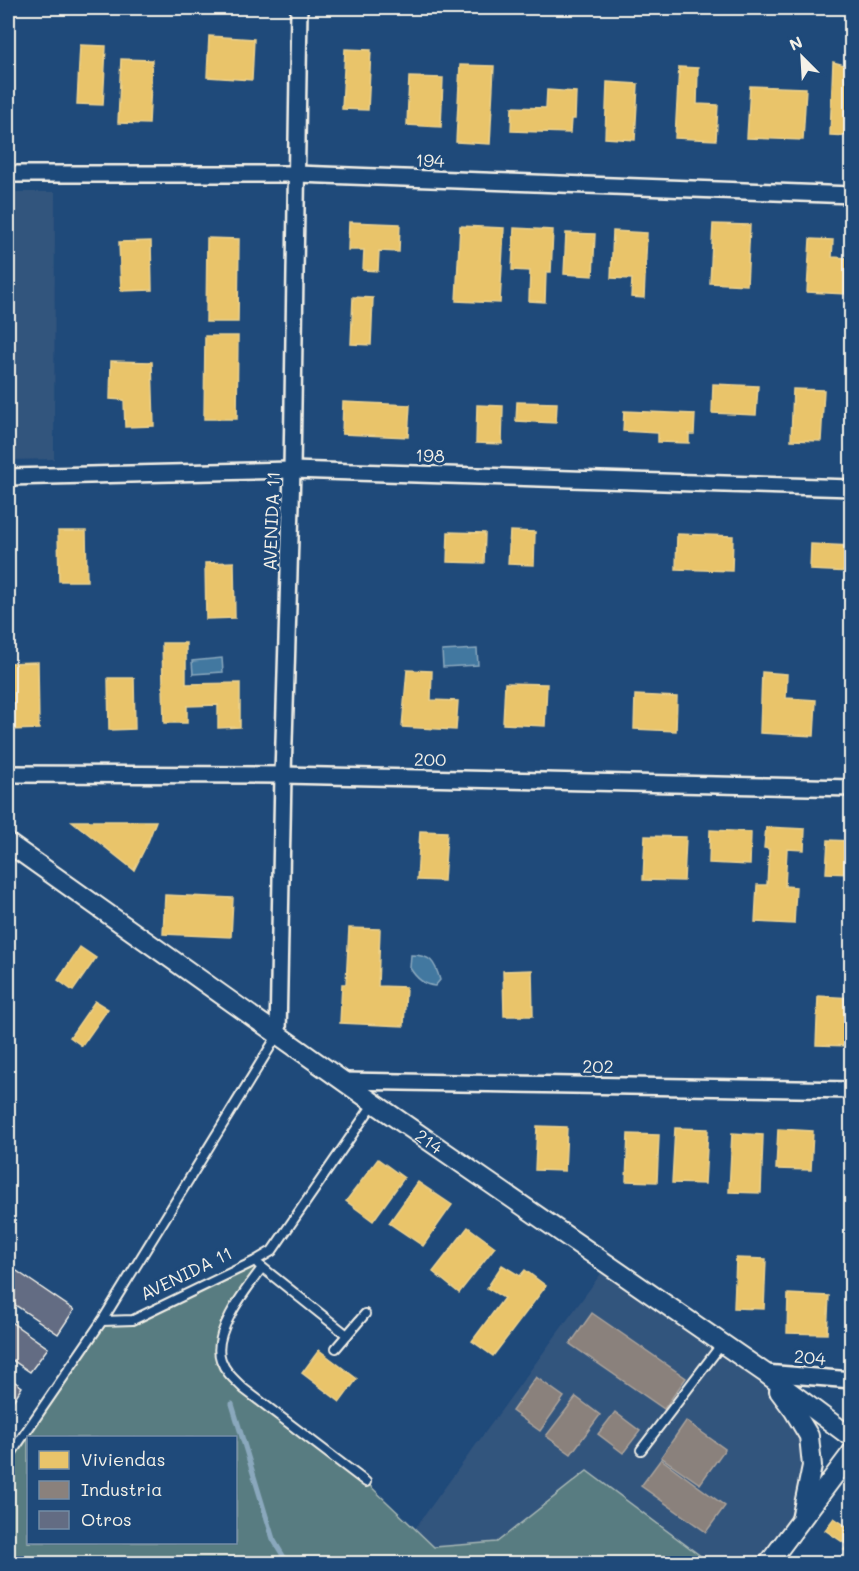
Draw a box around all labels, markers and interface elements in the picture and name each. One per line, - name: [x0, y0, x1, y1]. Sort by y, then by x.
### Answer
- north arrow: [772, 27, 832, 87]
- text: N: [786, 31, 806, 55]
- street label: 194: [415, 147, 445, 173]
- street label: 198: [415, 442, 445, 468]
- street label: AVENIDA 11: [257, 471, 285, 571]
- street label: 200: [414, 747, 446, 771]
- street label: 202: [582, 1054, 614, 1078]
- street label: 214: [411, 1123, 448, 1159]
- street label: AVENIDA 11: [136, 1240, 236, 1306]
- street label: 204: [793, 1344, 827, 1370]
- legend: [27, 1436, 237, 1544]
- text: Viviendas: [81, 1447, 166, 1471]
- text: Industria: [81, 1477, 163, 1501]
- text: Otros: [81, 1507, 132, 1531]

